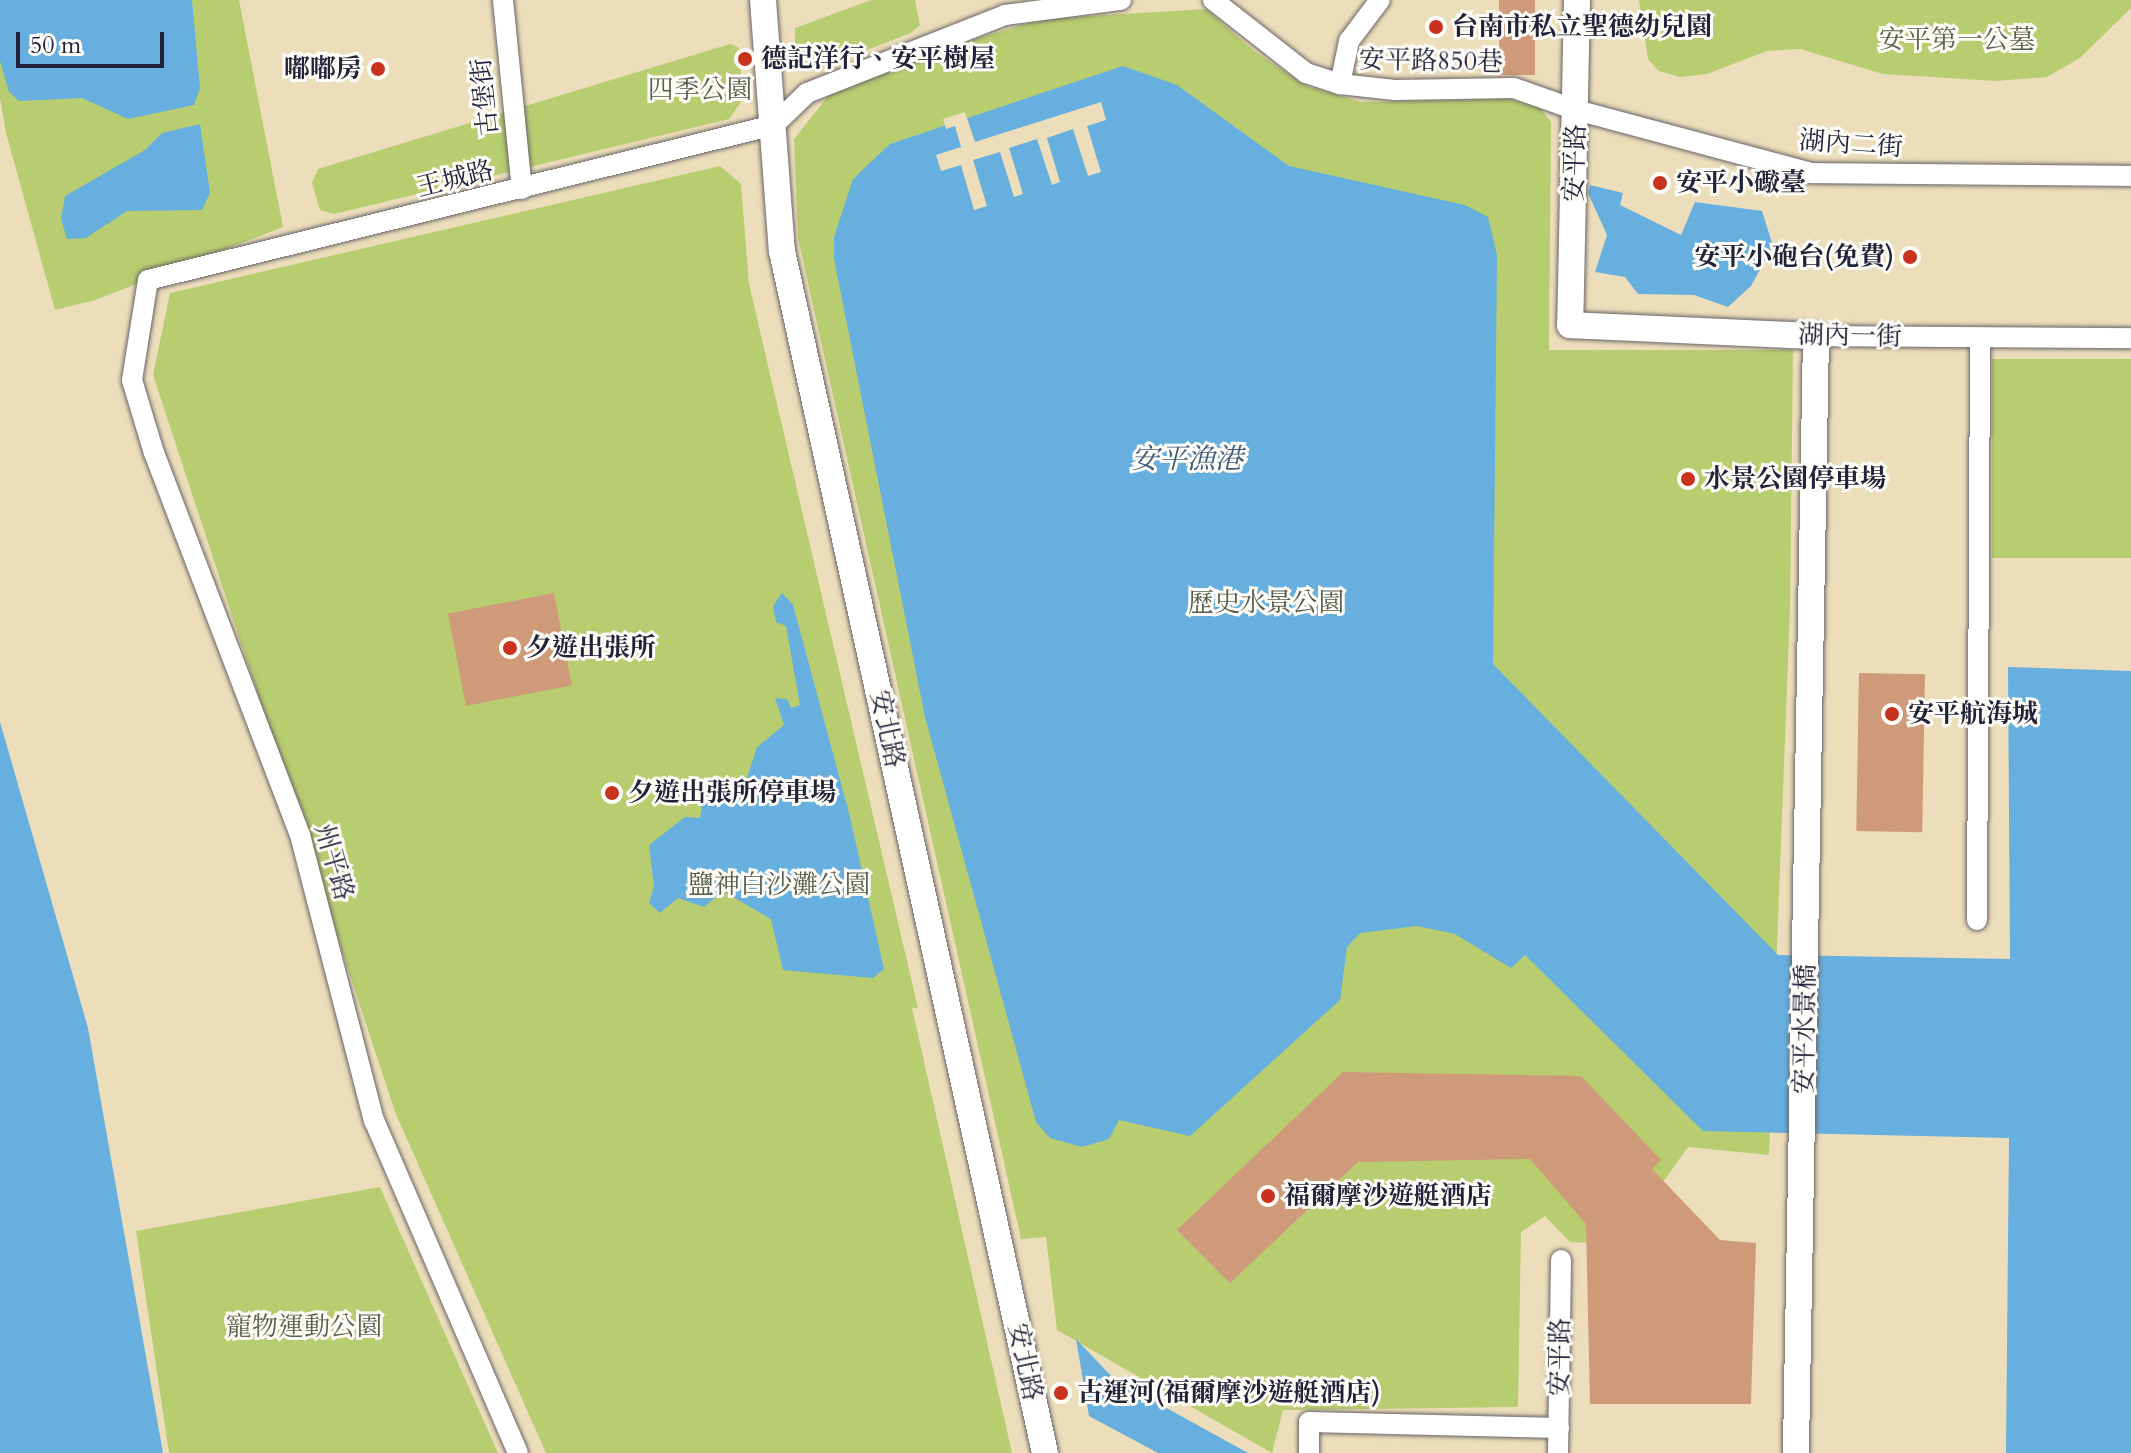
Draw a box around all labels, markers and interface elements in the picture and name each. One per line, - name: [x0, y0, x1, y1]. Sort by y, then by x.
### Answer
- place label: 台南市私立聖德幼兒園: [1452, 11, 1712, 43]
- scale bar: [20, 16, 168, 66]
- marker: 台南市私立聖德幼兒園: [1427, 18, 1445, 36]
- park label: 安平第一公墓: [1879, 24, 2035, 56]
- text: 50 m: [30, 29, 81, 62]
- place label: 德記洋行、安平樹屋: [761, 43, 995, 75]
- street label: 安平路850巷: [1359, 44, 1503, 78]
- marker: 德記洋行、安平樹屋: [736, 50, 754, 68]
- place label: 嘟嘟房: [284, 53, 362, 85]
- street label: 古堡街: [465, 57, 505, 137]
- marker: 嘟嘟房: [369, 60, 387, 78]
- park label: 四季公園: [648, 74, 752, 106]
- street label: 安平路: [1558, 123, 1592, 203]
- street label: 湖內二街: [1798, 125, 1904, 163]
- street label: 王城路: [413, 154, 497, 204]
- place label: 安平小礮臺: [1676, 167, 1806, 199]
- marker: 安平小礮臺: [1651, 174, 1669, 192]
- place label: 安平小砲台(免費): [1694, 241, 1894, 273]
- marker: 安平小砲台(免費): [1901, 248, 1919, 266]
- street label: 湖內一街: [1798, 319, 1902, 353]
- water label: 安平漁港: [1131, 442, 1243, 476]
- place label: 水景公園停車場: [1704, 463, 1886, 495]
- marker: 水景公園停車場: [1679, 470, 1697, 488]
- park label: 歷史水景公園: [1188, 587, 1344, 619]
- place label: 夕遊出張所: [526, 632, 656, 664]
- marker: 夕遊出張所: [501, 639, 519, 657]
- street label: 安北路: [864, 688, 910, 770]
- place label: 安平航海城: [1908, 698, 2038, 730]
- marker: 安平航海城: [1883, 705, 1901, 723]
- place label: 夕遊出張所停車場: [628, 777, 836, 809]
- marker: 夕遊出張所停車場: [603, 784, 621, 802]
- street label: 州平路: [308, 820, 360, 904]
- park label: 鹽神白沙灘公園: [688, 869, 870, 901]
- street label: 安平水景橋: [1788, 964, 1822, 1094]
- place label: 福爾摩沙遊艇酒店: [1284, 1180, 1492, 1212]
- marker: 福爾摩沙遊艇酒店: [1259, 1187, 1277, 1205]
- park label: 寵物運動公園: [226, 1311, 382, 1343]
- street label: 安平路: [1544, 1318, 1576, 1396]
- street label: 安北路: [1002, 1321, 1048, 1403]
- place label: 古運河(福爾摩沙遊艇酒店): [1077, 1377, 1381, 1409]
- marker: 古運河(福爾摩沙遊艇酒店): [1052, 1384, 1070, 1402]

